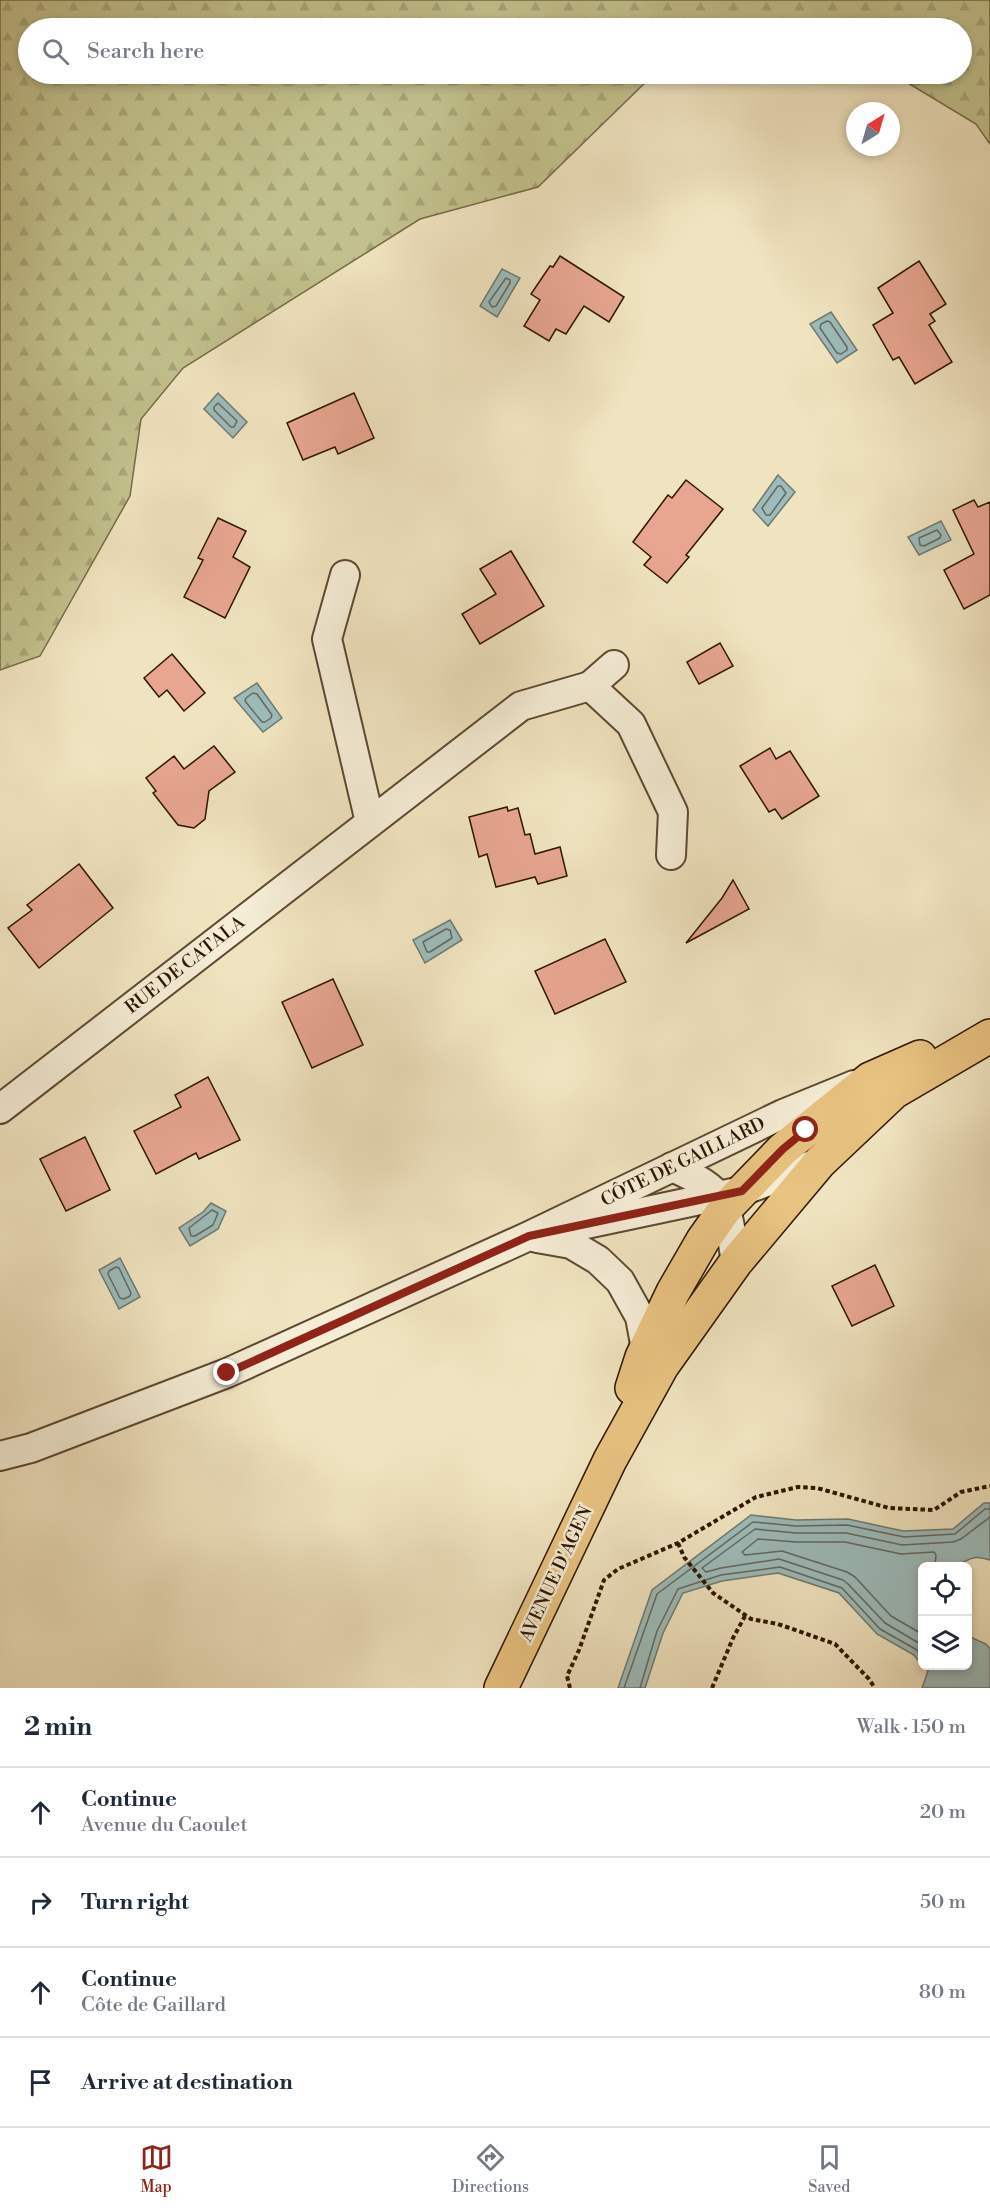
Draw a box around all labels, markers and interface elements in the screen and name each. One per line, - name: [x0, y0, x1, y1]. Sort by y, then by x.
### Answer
- search box: [18, 18, 972, 84]
- icon: search: [39, 35, 72, 68]
- text: Search here: [87, 38, 204, 65]
- north arrow: [846, 102, 900, 156]
- street label: RUE DE CATALA: [120, 911, 250, 1019]
- street label: CÔTE DE GAILLARD: [597, 1112, 769, 1212]
- route start: [792, 1116, 818, 1142]
- route end: [213, 1359, 239, 1385]
- street label: AVENUE D'AGEN: [514, 1502, 598, 1646]
- map controls: [918, 1562, 972, 1670]
- button: locate: [918, 1562, 972, 1616]
- button: layers: [918, 1616, 972, 1670]
- text: 2 min: [24, 1711, 92, 1743]
- text: Walk · 150 m: [857, 1715, 966, 1740]
- text: Continue: [81, 1786, 177, 1813]
- icon: ahead: [24, 1796, 57, 1829]
- text: 20 m: [920, 1800, 966, 1825]
- text: Avenue du Caoulet: [81, 1813, 248, 1838]
- icon: right: [24, 1886, 57, 1919]
- text: Turn right: [81, 1889, 189, 1916]
- text: 50 m: [920, 1890, 966, 1915]
- text: Continue: [81, 1966, 177, 1993]
- icon: ahead: [24, 1976, 57, 2009]
- text: 80 m: [919, 1980, 966, 2005]
- text: Côte de Gaillard: [81, 1993, 226, 2018]
- icon: arrive: [24, 2066, 57, 2099]
- text: Arrive at destination: [81, 2069, 293, 2096]
- tab: Map: [140, 2141, 173, 2197]
- tab: Directions: [452, 2141, 529, 2197]
- tab: Saved: [808, 2141, 850, 2197]

